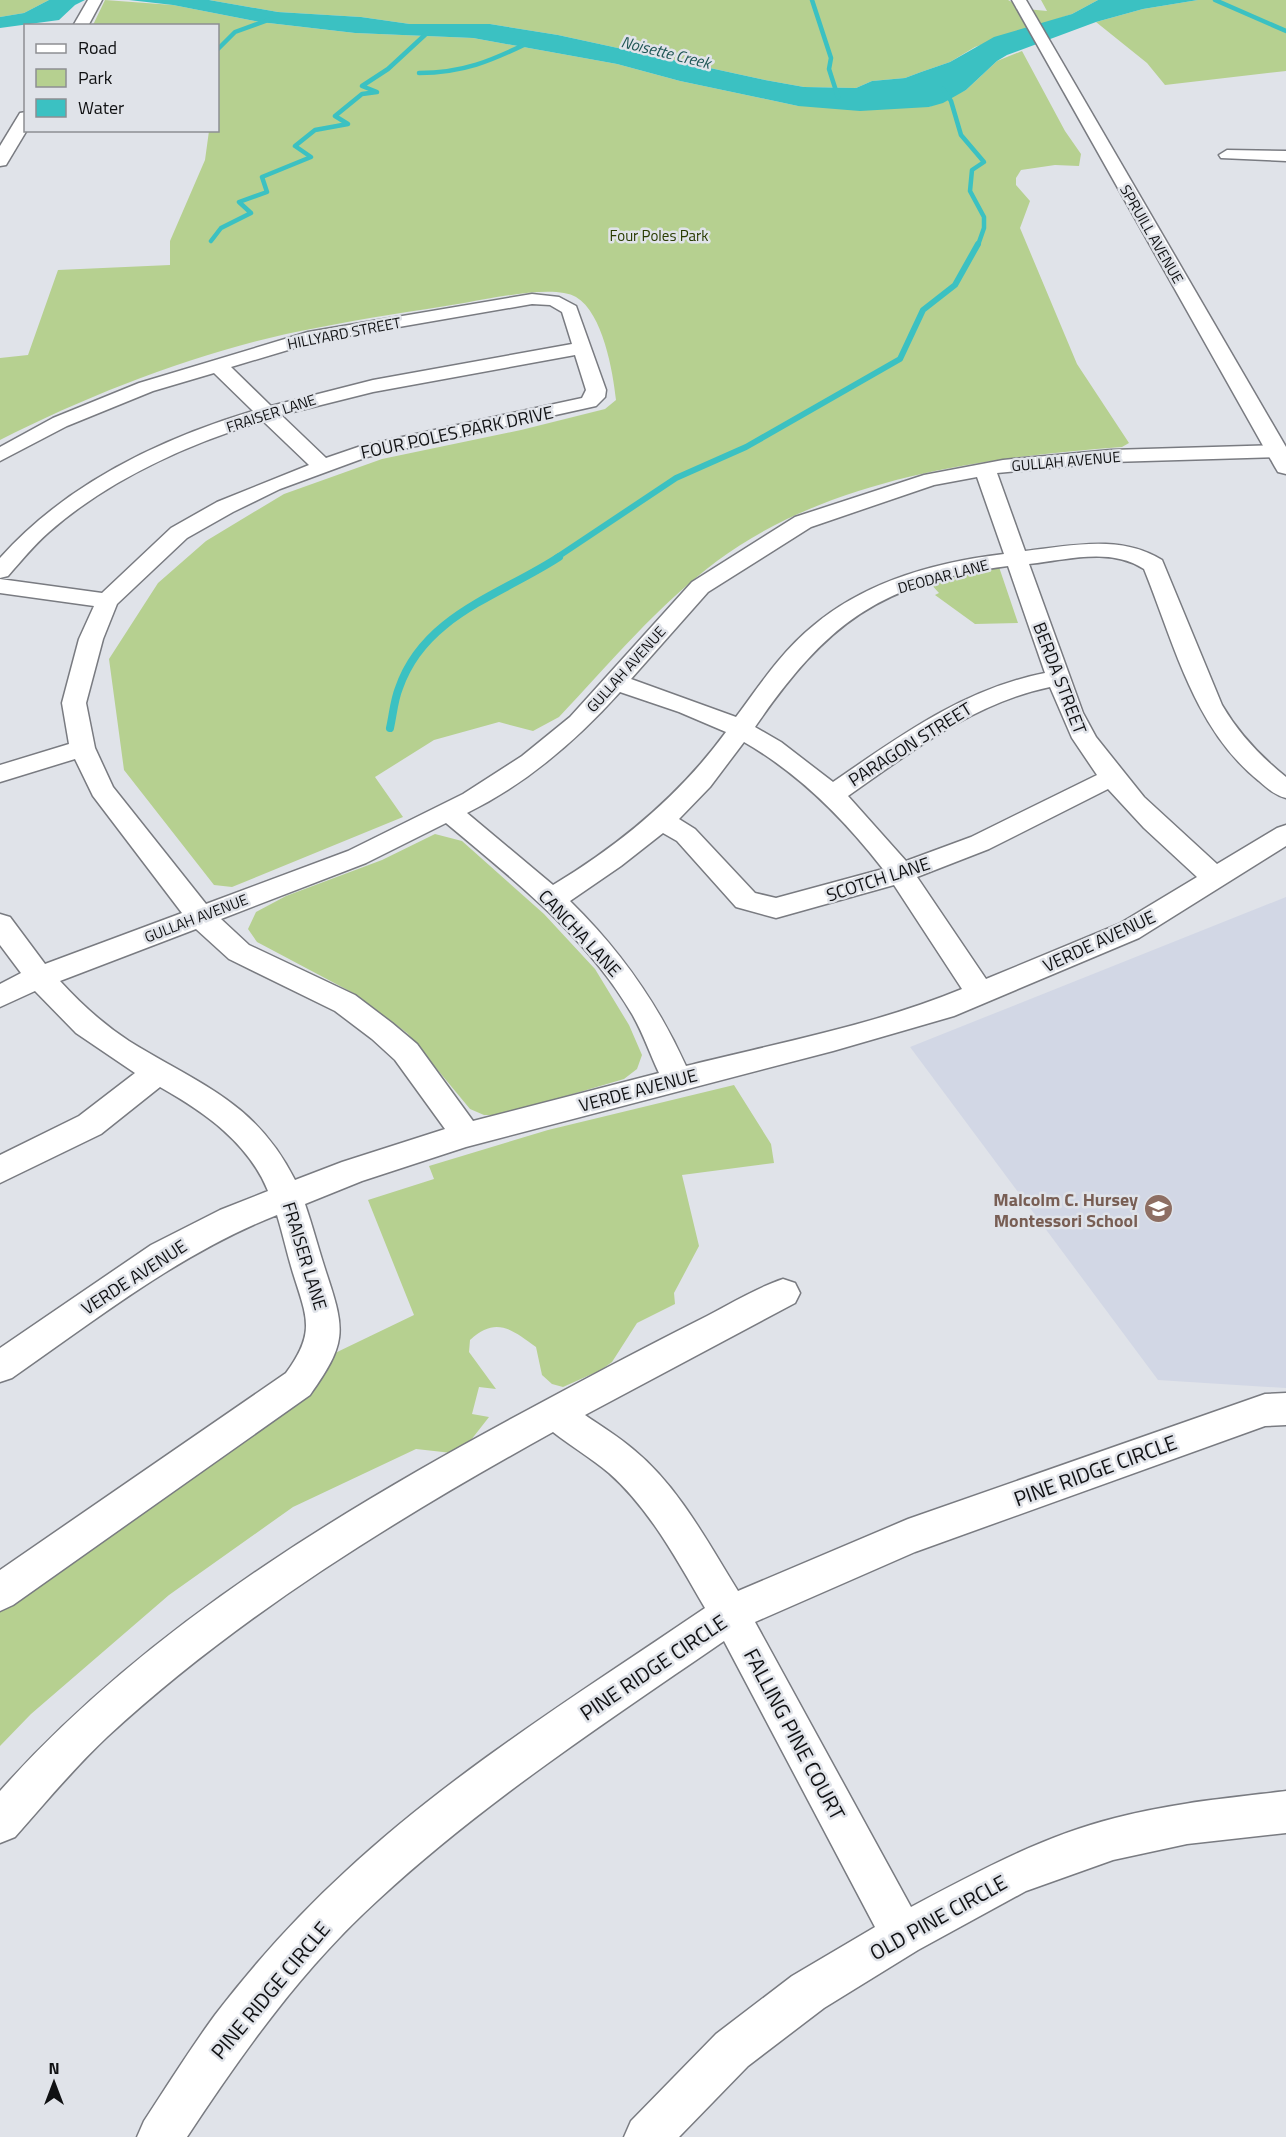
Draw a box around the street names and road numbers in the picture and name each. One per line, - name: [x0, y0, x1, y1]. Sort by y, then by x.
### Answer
- street label: SPRUILL AVENUE: [1114, 180, 1190, 288]
- street label: HILLYARD STREET: [285, 311, 403, 355]
- street label: FRAISER LANE: [223, 388, 319, 438]
- street label: FOUR POLES PARK DRIVE: [358, 398, 556, 466]
- street label: GULLAH AVENUE: [1011, 445, 1121, 477]
- street label: DEODAR LANE: [895, 553, 991, 599]
- street label: BERDA STREET: [1026, 618, 1094, 738]
- street label: GULLAH AVENUE: [581, 621, 671, 717]
- street label: PARAGON STREET: [843, 695, 977, 793]
- street label: SCOTCH LANE: [823, 850, 933, 908]
- street label: CANCHA LANE: [532, 883, 628, 983]
- street label: GULLAH AVENUE: [141, 888, 251, 948]
- street label: VERDE AVENUE: [1038, 903, 1160, 979]
- street label: VERDE AVENUE: [576, 1061, 700, 1119]
- street label: FRAISER LANE: [276, 1199, 334, 1313]
- street label: VERDE AVENUE: [76, 1233, 192, 1321]
- street label: PINE RIDGE CIRCLE: [1009, 1426, 1181, 1514]
- street label: PINE RIDGE CIRCLE: [573, 1606, 733, 1728]
- street label: FALLING PINE COURT: [736, 1642, 854, 1826]
- street label: OLD PINE CIRCLE: [863, 1866, 1013, 1968]
- street label: PINE RIDGE CIRCLE: [203, 1914, 337, 2066]

